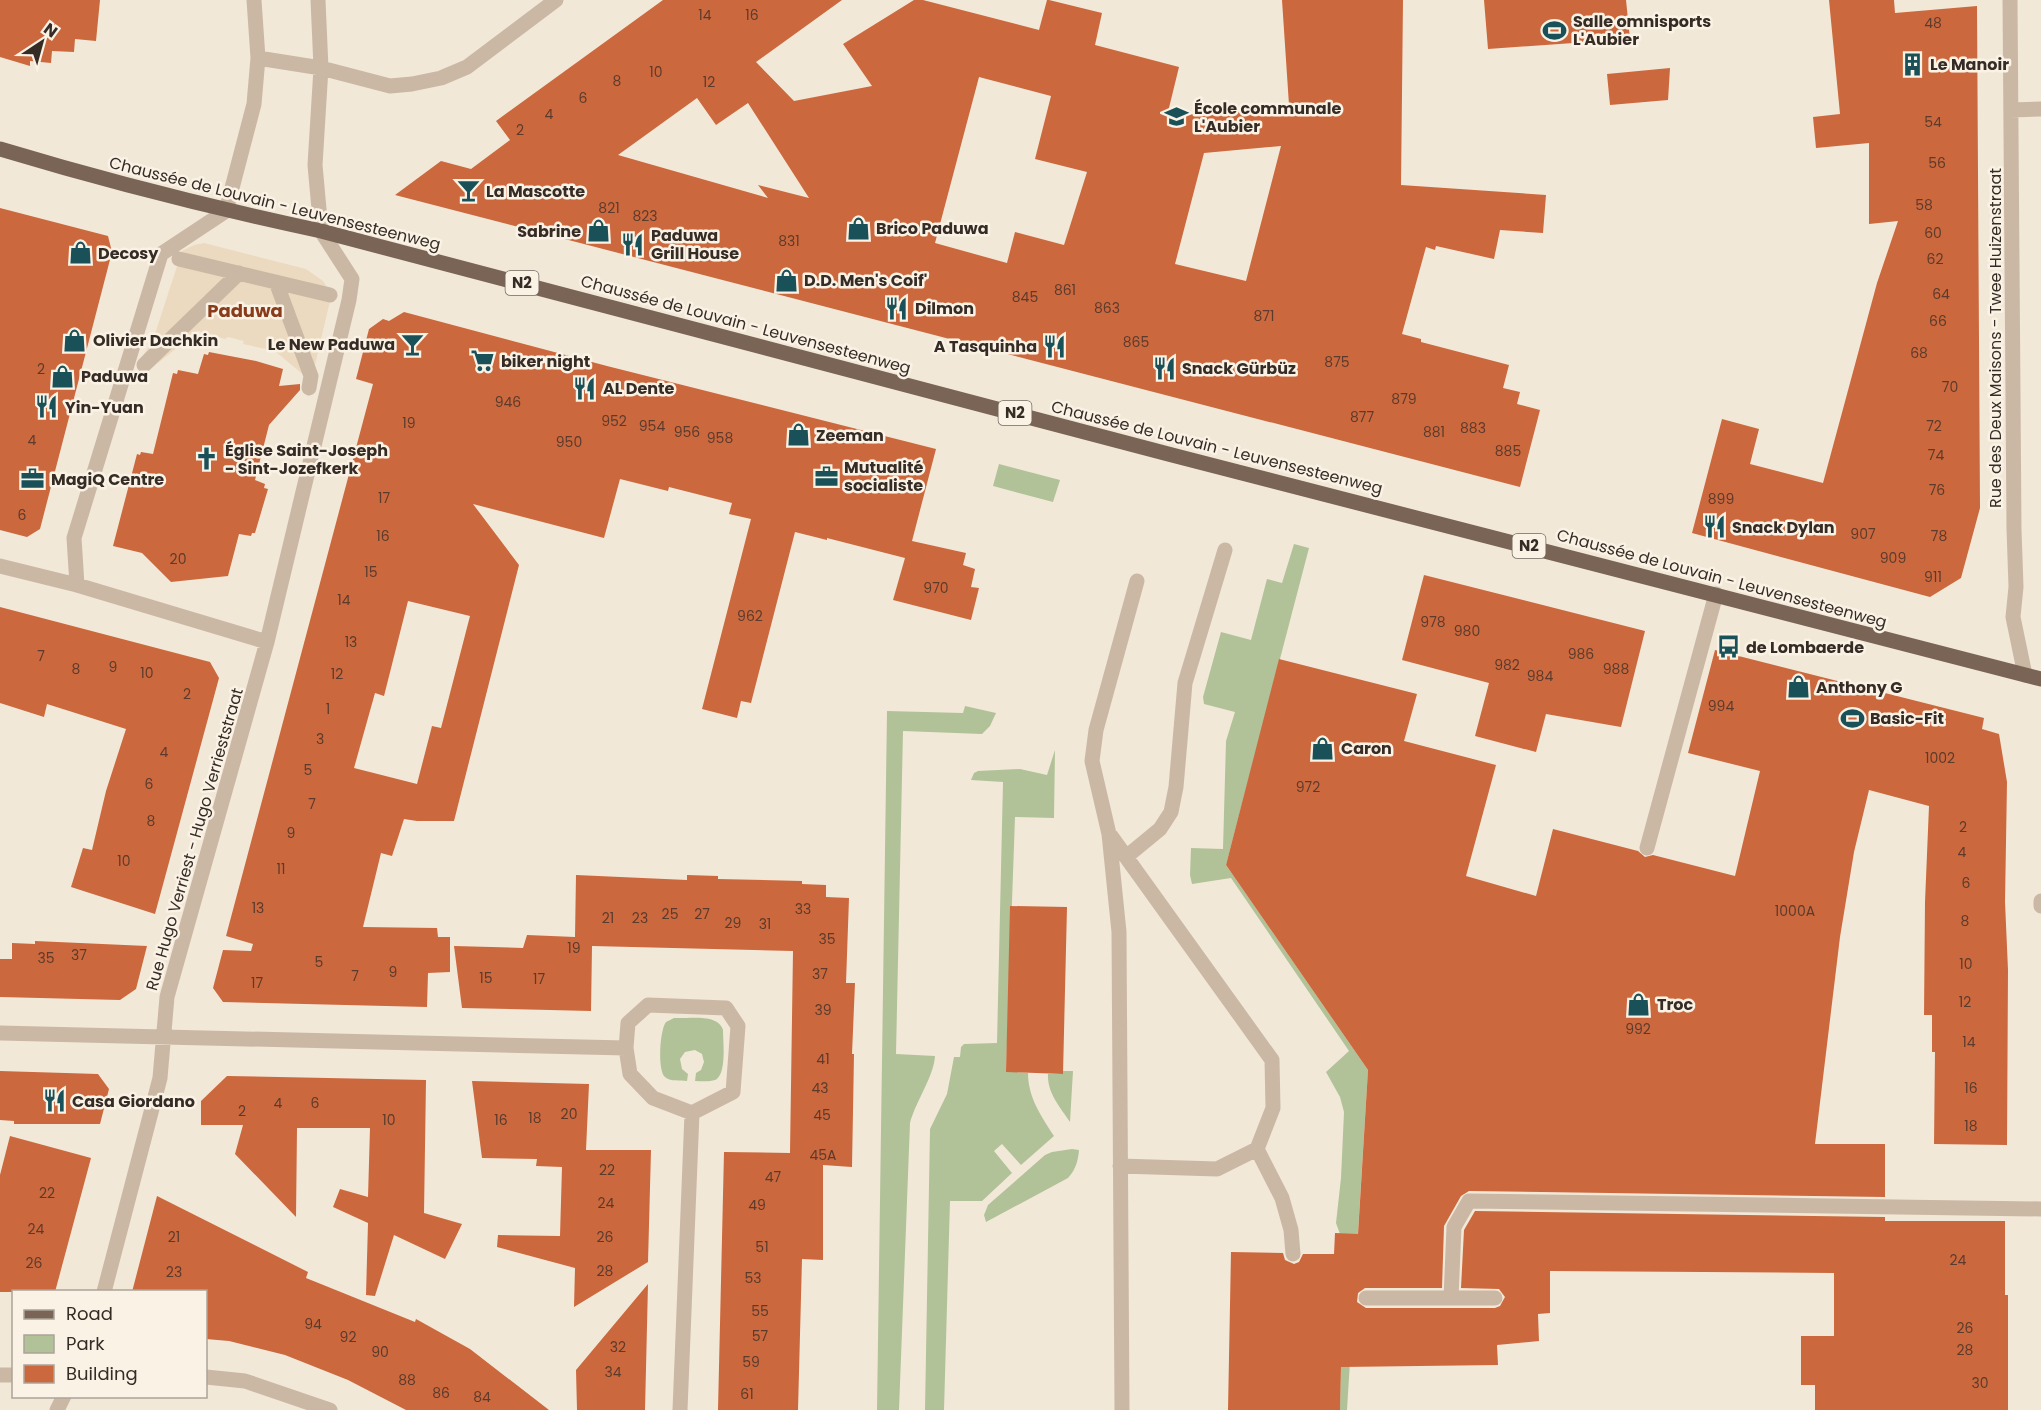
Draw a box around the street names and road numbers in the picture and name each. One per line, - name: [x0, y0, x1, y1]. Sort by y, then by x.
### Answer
- street label: Chaussée de Louvain - Leuvensesteenweg: [107, 151, 443, 256]
- street label: Rue des Deux Maisons - Twee Huizenstraat: [1984, 168, 2007, 508]
- street label: Chaussée de Louvain - Leuvensesteenweg: [578, 269, 913, 380]
- road number: N2: [506, 271, 538, 295]
- street label: Chaussée de Louvain - Leuvensesteenweg: [1049, 395, 1385, 500]
- road number: N2: [998, 401, 1032, 425]
- street label: Chaussée de Louvain - Leuvensesteenweg: [1554, 523, 1889, 634]
- road number: N2: [1512, 534, 1546, 558]
- street label: Rue Hugo Verriest - Hugo Verrieststraat: [140, 685, 249, 993]

